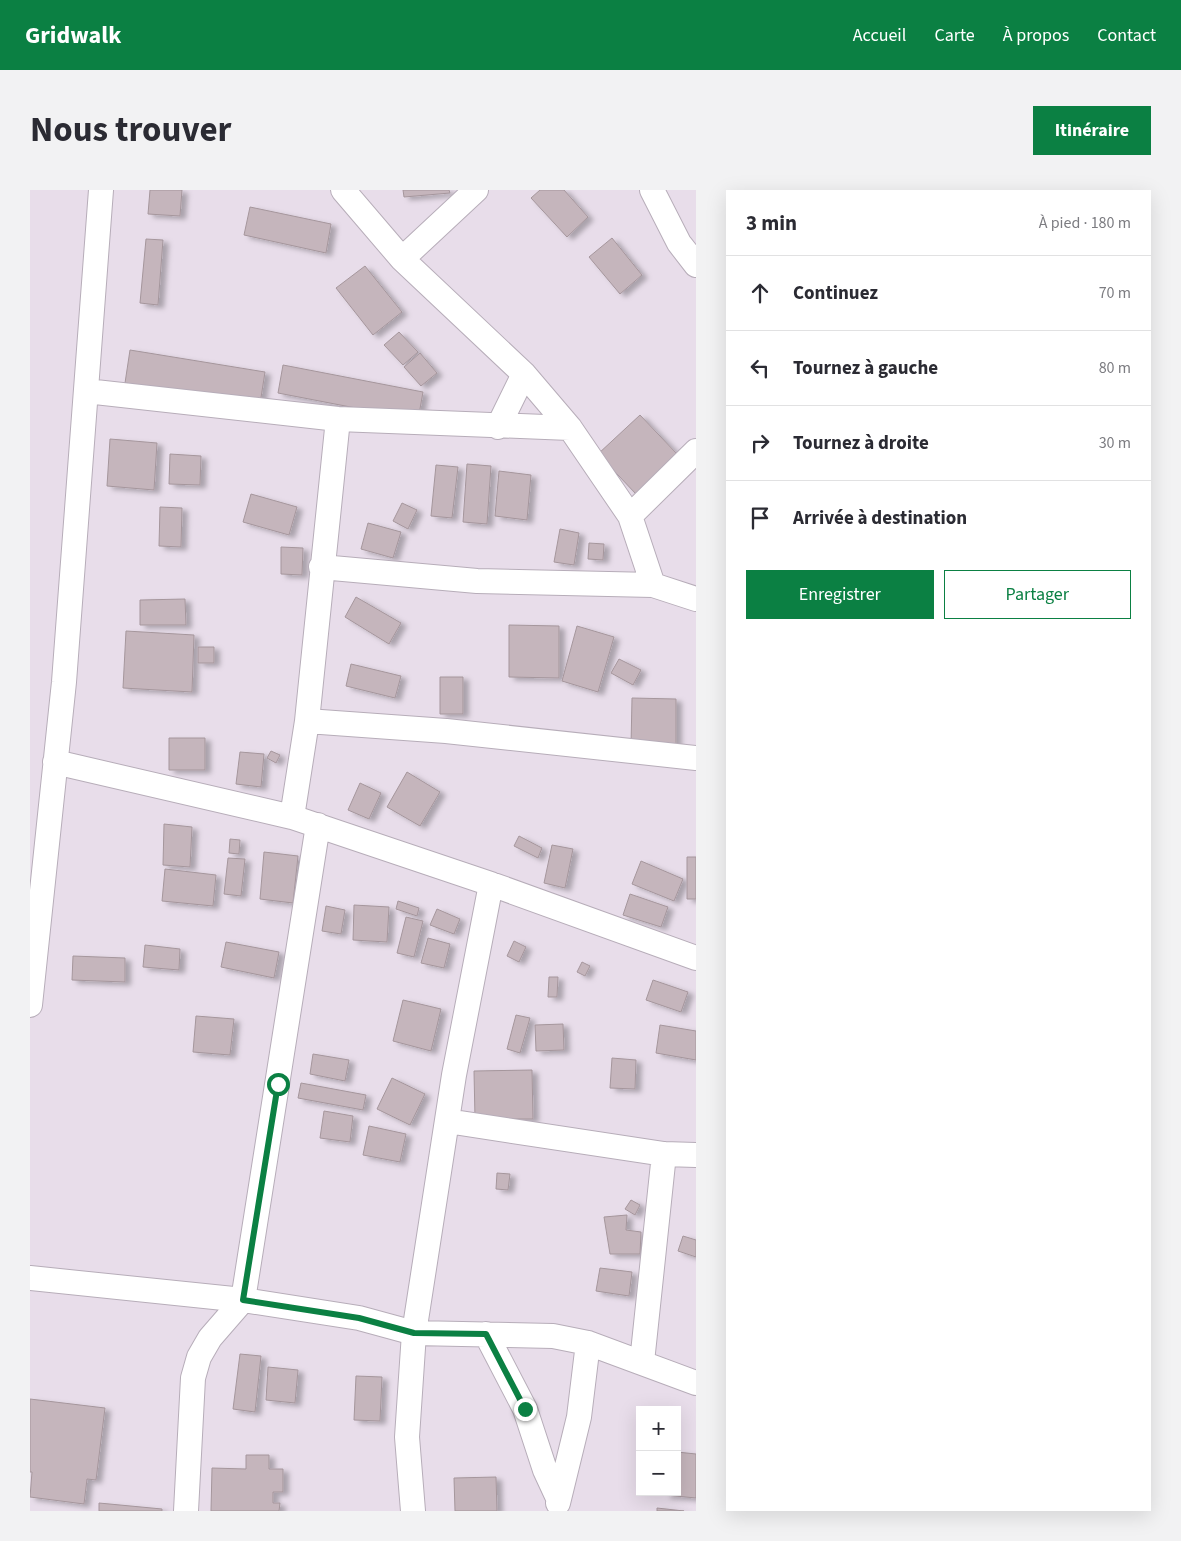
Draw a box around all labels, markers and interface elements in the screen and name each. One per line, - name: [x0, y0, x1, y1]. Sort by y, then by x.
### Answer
- text: Gridwalk: [25, 18, 121, 53]
- text: Accueil: [853, 23, 906, 48]
- text: Carte: [934, 23, 975, 48]
- text: À propos: [1003, 23, 1069, 48]
- text: Contact: [1097, 23, 1156, 48]
- text: Nous trouver: [30, 105, 231, 155]
- button: Itinéraire: [1033, 106, 1151, 155]
- text: 3 min: [746, 208, 797, 238]
- text: À pied · 180 m: [1039, 212, 1131, 234]
- icon: ahead: [746, 279, 774, 307]
- text: Continuez: [793, 280, 878, 307]
- text: 70 m: [1099, 282, 1131, 304]
- icon: left: [746, 354, 774, 382]
- text: Tournez à gauche: [793, 355, 938, 382]
- text: 80 m: [1099, 357, 1131, 379]
- icon: right: [746, 429, 774, 457]
- text: Tournez à droite: [793, 430, 929, 457]
- text: 30 m: [1099, 432, 1131, 454]
- icon: arrive: [746, 504, 774, 532]
- text: Arrivée à destination: [793, 505, 967, 532]
- button: Enregistrer: [746, 570, 934, 619]
- button: Partager: [944, 570, 1131, 619]
- route start: [267, 1073, 290, 1096]
- route end: [514, 1398, 537, 1421]
- map controls: [636, 1406, 681, 1496]
- button: +: [636, 1406, 681, 1451]
- button: −: [636, 1451, 681, 1496]

